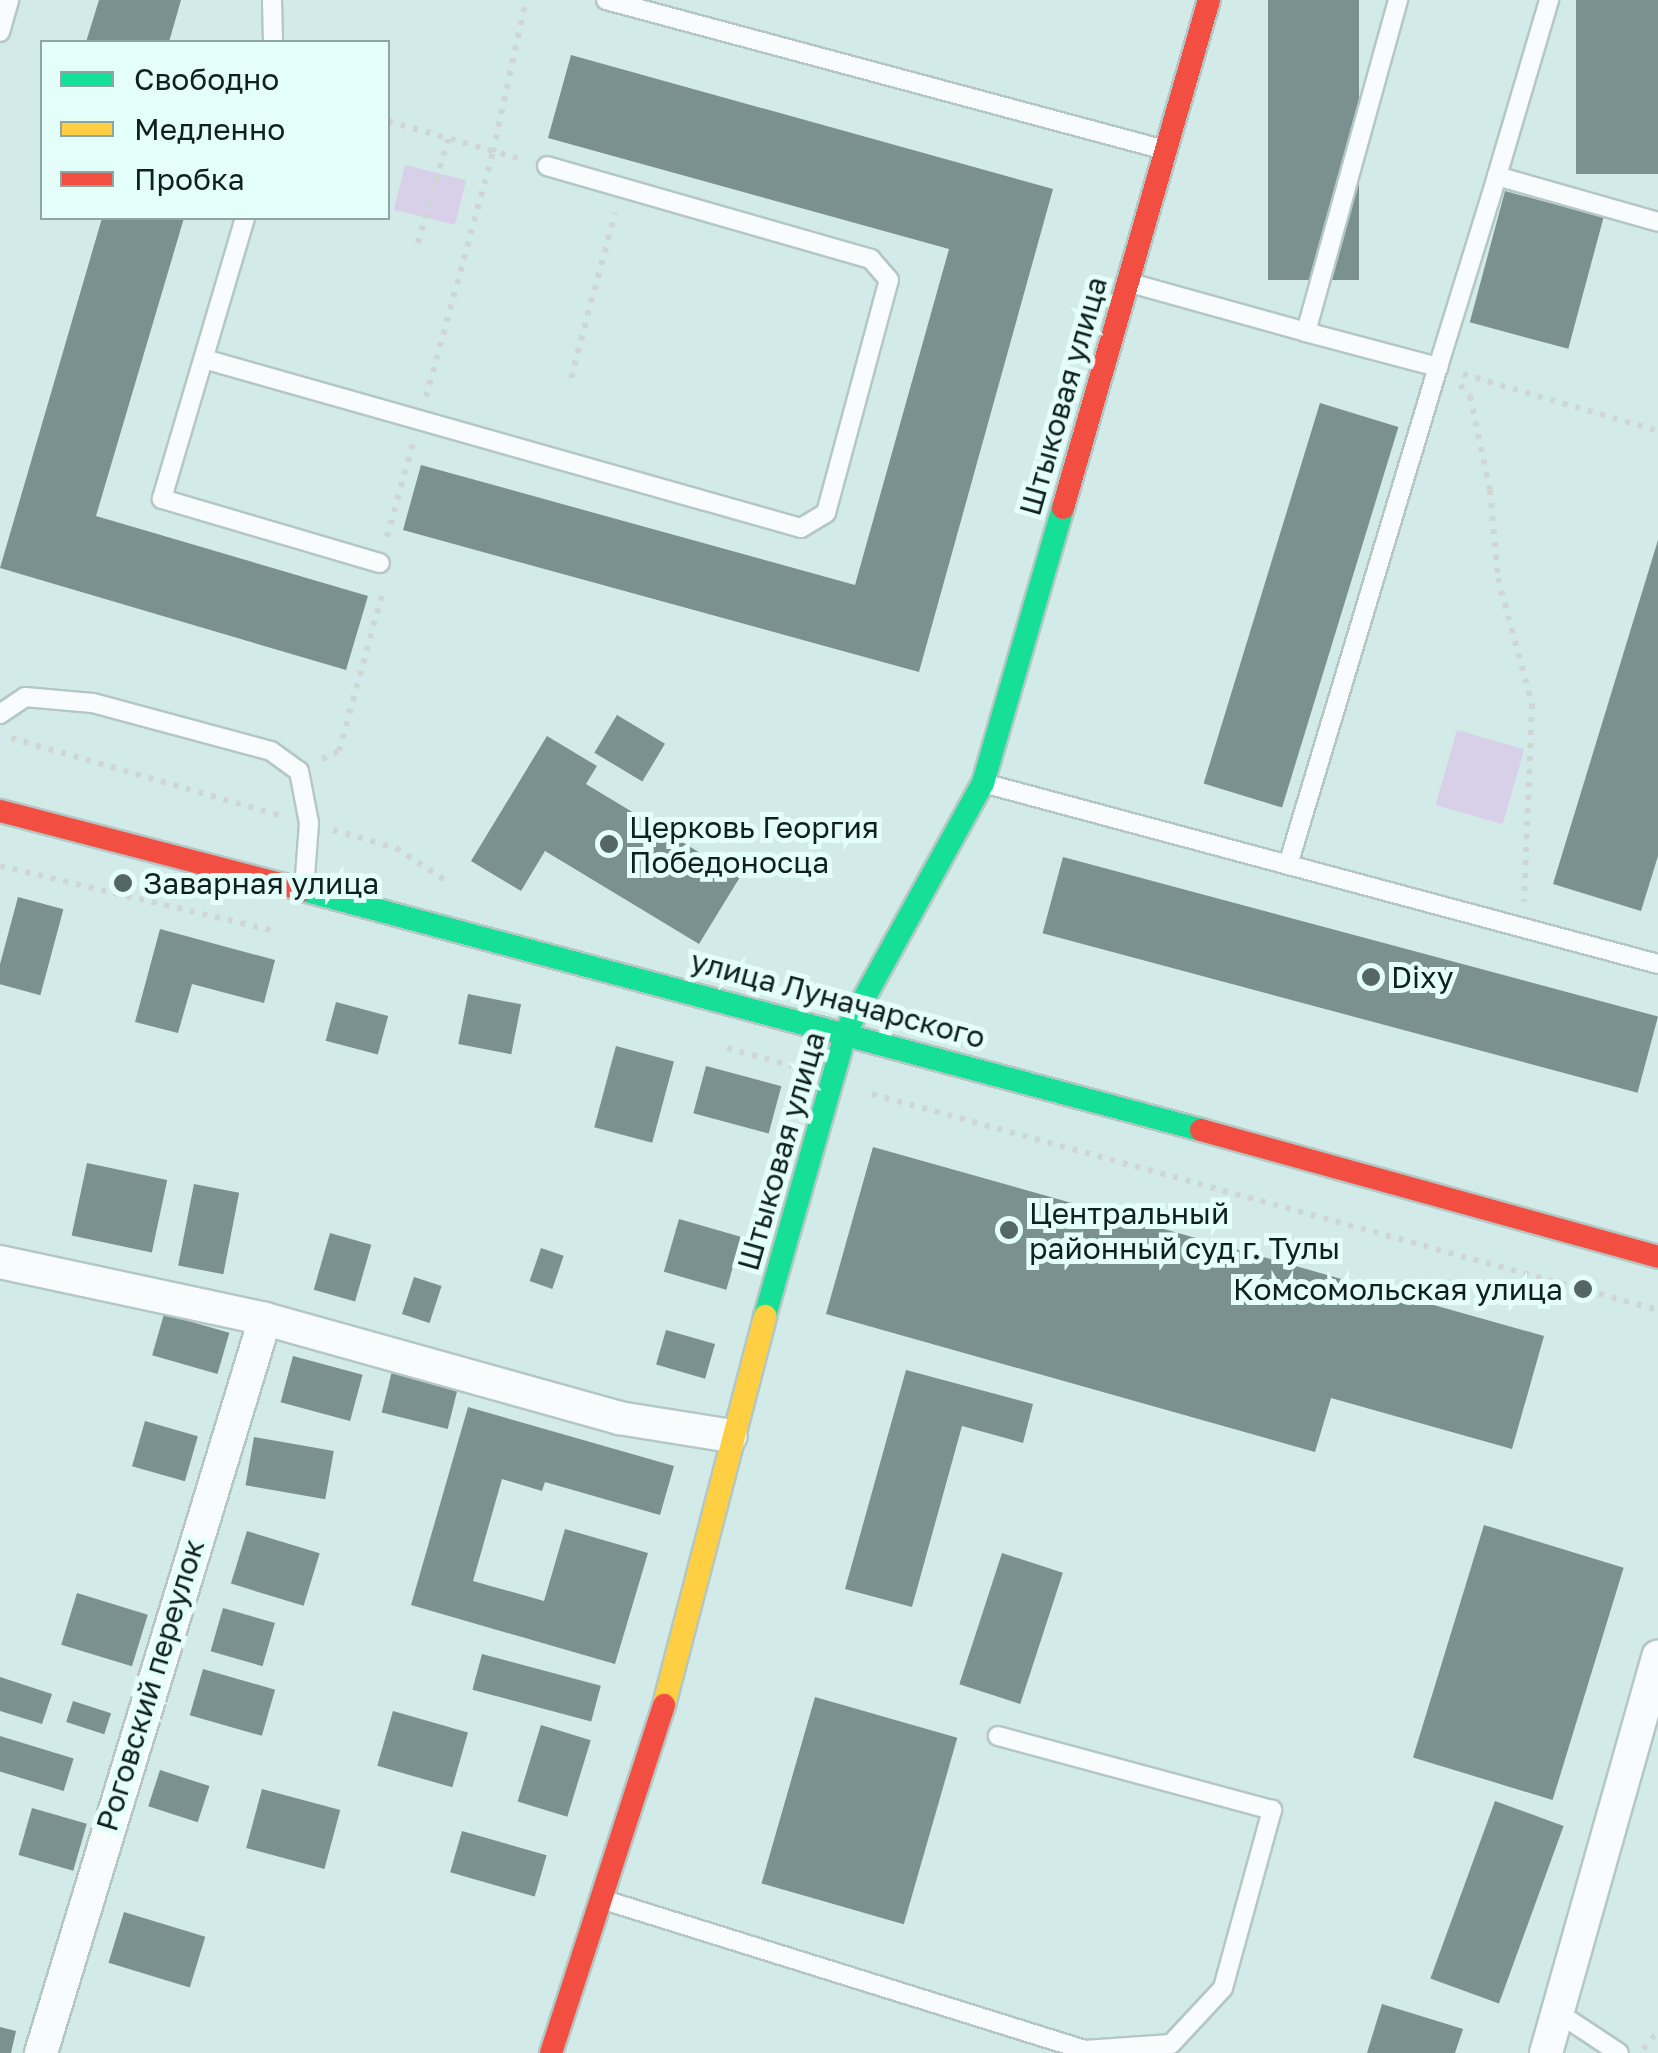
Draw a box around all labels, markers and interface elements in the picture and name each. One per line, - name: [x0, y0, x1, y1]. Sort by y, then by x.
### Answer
- legend: [40, 40, 390, 220]
- text: Свободно: [134, 61, 279, 97]
- text: Медленно: [134, 111, 285, 147]
- text: Пробка: [134, 161, 245, 197]
- street label: Штыковая улица: [1012, 272, 1114, 520]
- place label: Церковь Георгия Победоносца: [629, 809, 879, 880]
- marker: Церковь Георгия Победоносца: [598, 833, 620, 855]
- place label: Заварная улица: [143, 865, 379, 901]
- marker: Заварная улица: [112, 872, 134, 894]
- street label: улица Луначарского: [687, 942, 989, 1056]
- place label: Dixy: [1391, 959, 1454, 995]
- marker: Dixy: [1360, 966, 1382, 988]
- street label: Штыковая улица: [730, 1027, 832, 1275]
- place label: Центральный районный суд г. Тулы: [1029, 1195, 1340, 1266]
- marker: Центральный районный суд г. Тулы: [998, 1219, 1020, 1241]
- place label: Комсомольская улица: [1233, 1271, 1563, 1307]
- marker: Комсомольская улица: [1572, 1278, 1594, 1300]
- street label: Роговский переулок: [88, 1535, 212, 1835]

